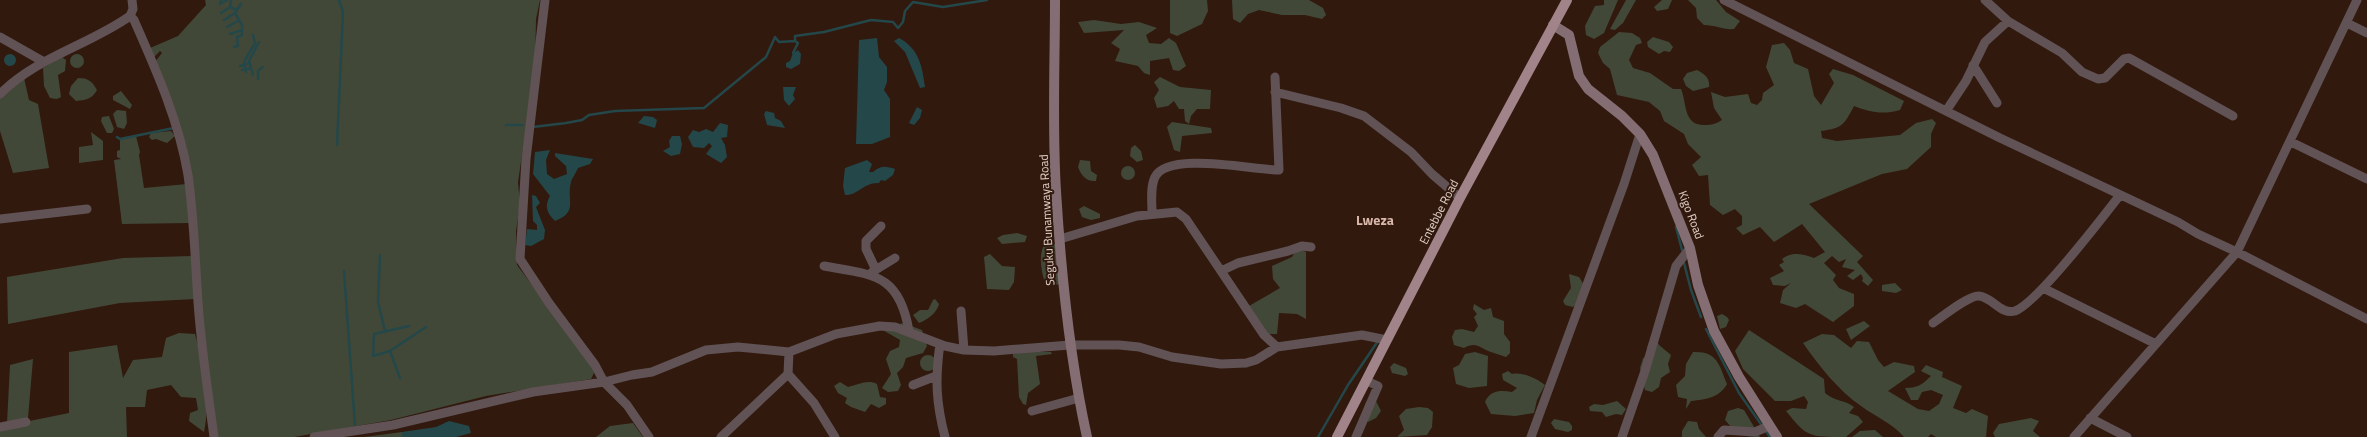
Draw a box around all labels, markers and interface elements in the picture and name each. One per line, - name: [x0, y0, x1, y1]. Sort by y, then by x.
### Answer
- street label: Seguku Bunamwaya Road: [1034, 154, 1059, 286]
- street label: Entebbe Road: [1414, 176, 1463, 248]
- street label: Kigo Road: [1674, 188, 1709, 242]
- district label: Lweza: [1356, 209, 1394, 230]

